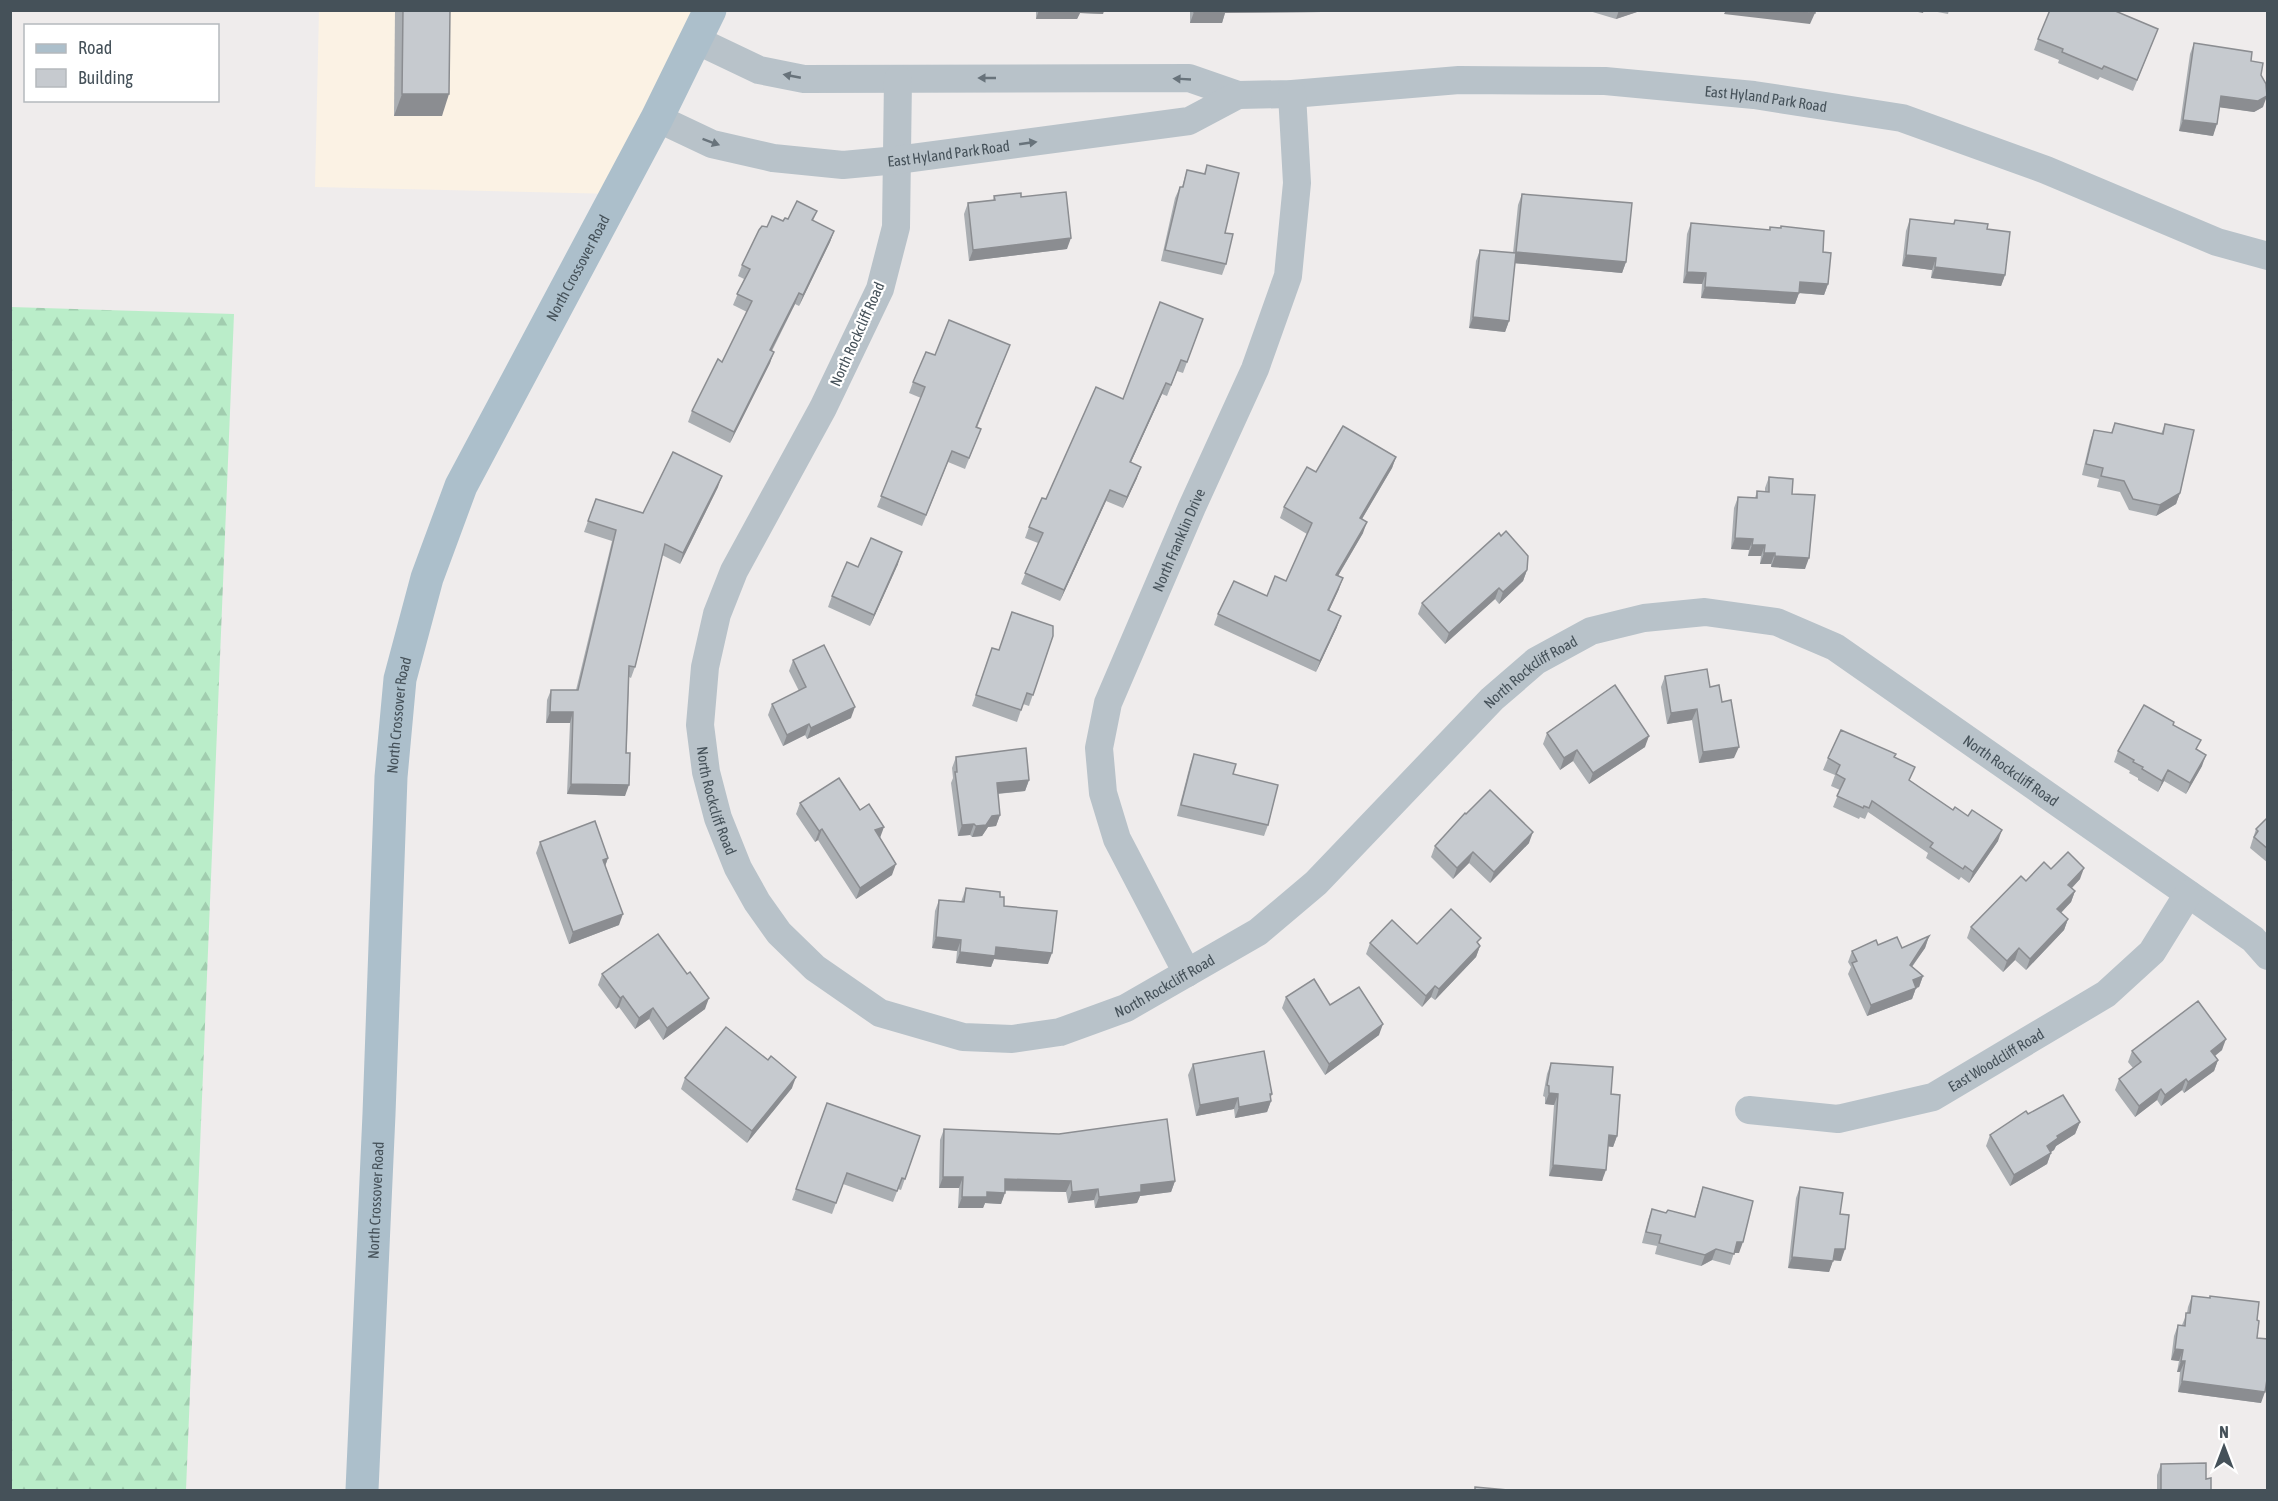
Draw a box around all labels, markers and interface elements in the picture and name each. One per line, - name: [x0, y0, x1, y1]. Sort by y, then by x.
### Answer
- legend: [24, 24, 219, 102]
- text: Road: [78, 37, 112, 58]
- text: Building: [78, 67, 133, 88]
- one-way arrow: [782, 71, 801, 80]
- one-way arrow: [977, 73, 996, 83]
- one-way arrow: [1172, 74, 1191, 83]
- street label: East Hyland Park Road: [1704, 82, 1828, 115]
- one-way arrow: [702, 137, 720, 147]
- street label: East Hyland Park Road: [887, 137, 1011, 169]
- one-way arrow: [1018, 138, 1037, 147]
- street label: North Crossover Road: [542, 212, 612, 324]
- street label: North Rockcliff Road: [826, 279, 888, 389]
- street label: North Franklin Drive: [1148, 485, 1208, 594]
- street label: North Rockcliff Road: [1480, 632, 1580, 711]
- street label: North Crossover Road: [383, 655, 414, 774]
- street label: North Rockcliff Road: [1960, 731, 2062, 809]
- street label: North Rockcliff Road: [694, 745, 740, 857]
- street label: North Rockcliff Road: [1112, 951, 1217, 1020]
- street label: East Woodcliff Road: [1945, 1025, 2047, 1095]
- street label: North Crossover Road: [364, 1141, 386, 1259]
- north arrow: [2194, 1417, 2254, 1477]
- text: N: [2219, 1423, 2229, 1441]

